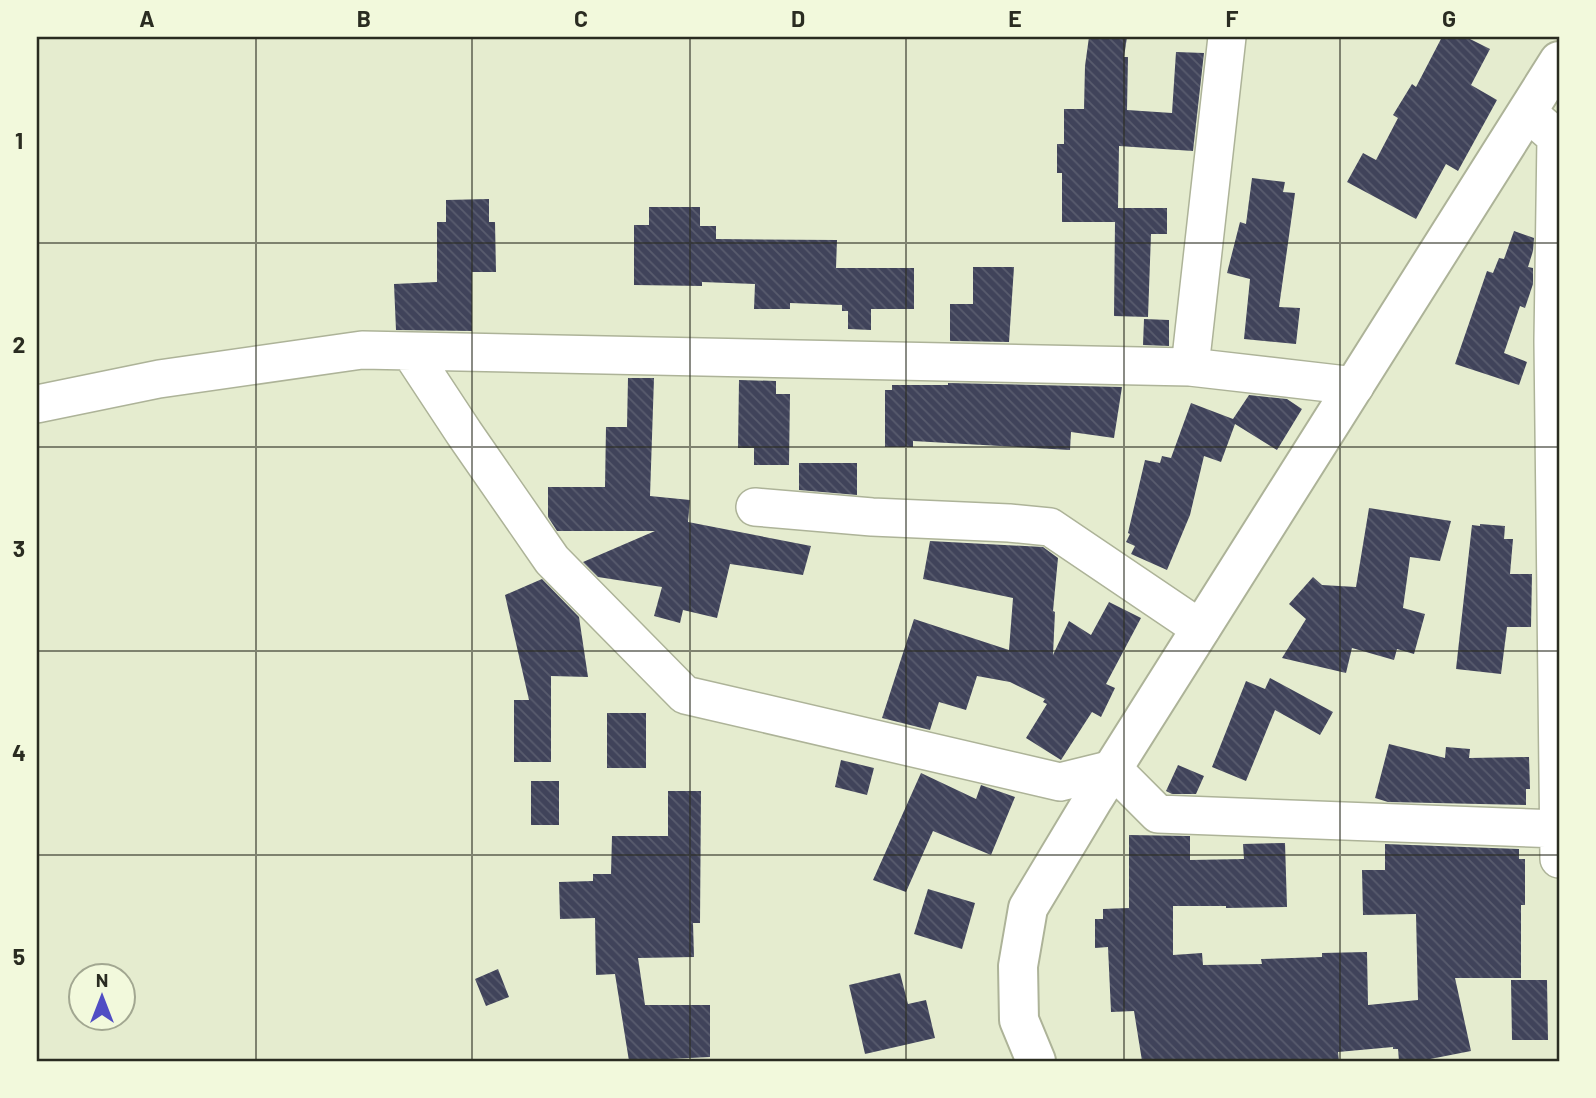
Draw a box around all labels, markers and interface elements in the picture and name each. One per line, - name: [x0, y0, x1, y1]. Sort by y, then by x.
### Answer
- text: A: [139, 4, 155, 32]
- text: B: [357, 4, 371, 32]
- text: C: [574, 4, 588, 32]
- text: D: [791, 4, 805, 32]
- text: E: [1008, 4, 1022, 32]
- text: F: [1226, 4, 1239, 32]
- text: G: [1442, 4, 1456, 32]
- text: 1: [15, 126, 23, 154]
- text: 2: [13, 330, 25, 358]
- text: 3: [13, 534, 25, 562]
- text: 4: [12, 738, 26, 766]
- text: 5: [13, 942, 25, 970]
- north arrow: [66, 962, 136, 1032]
- text: N: [96, 968, 108, 991]

